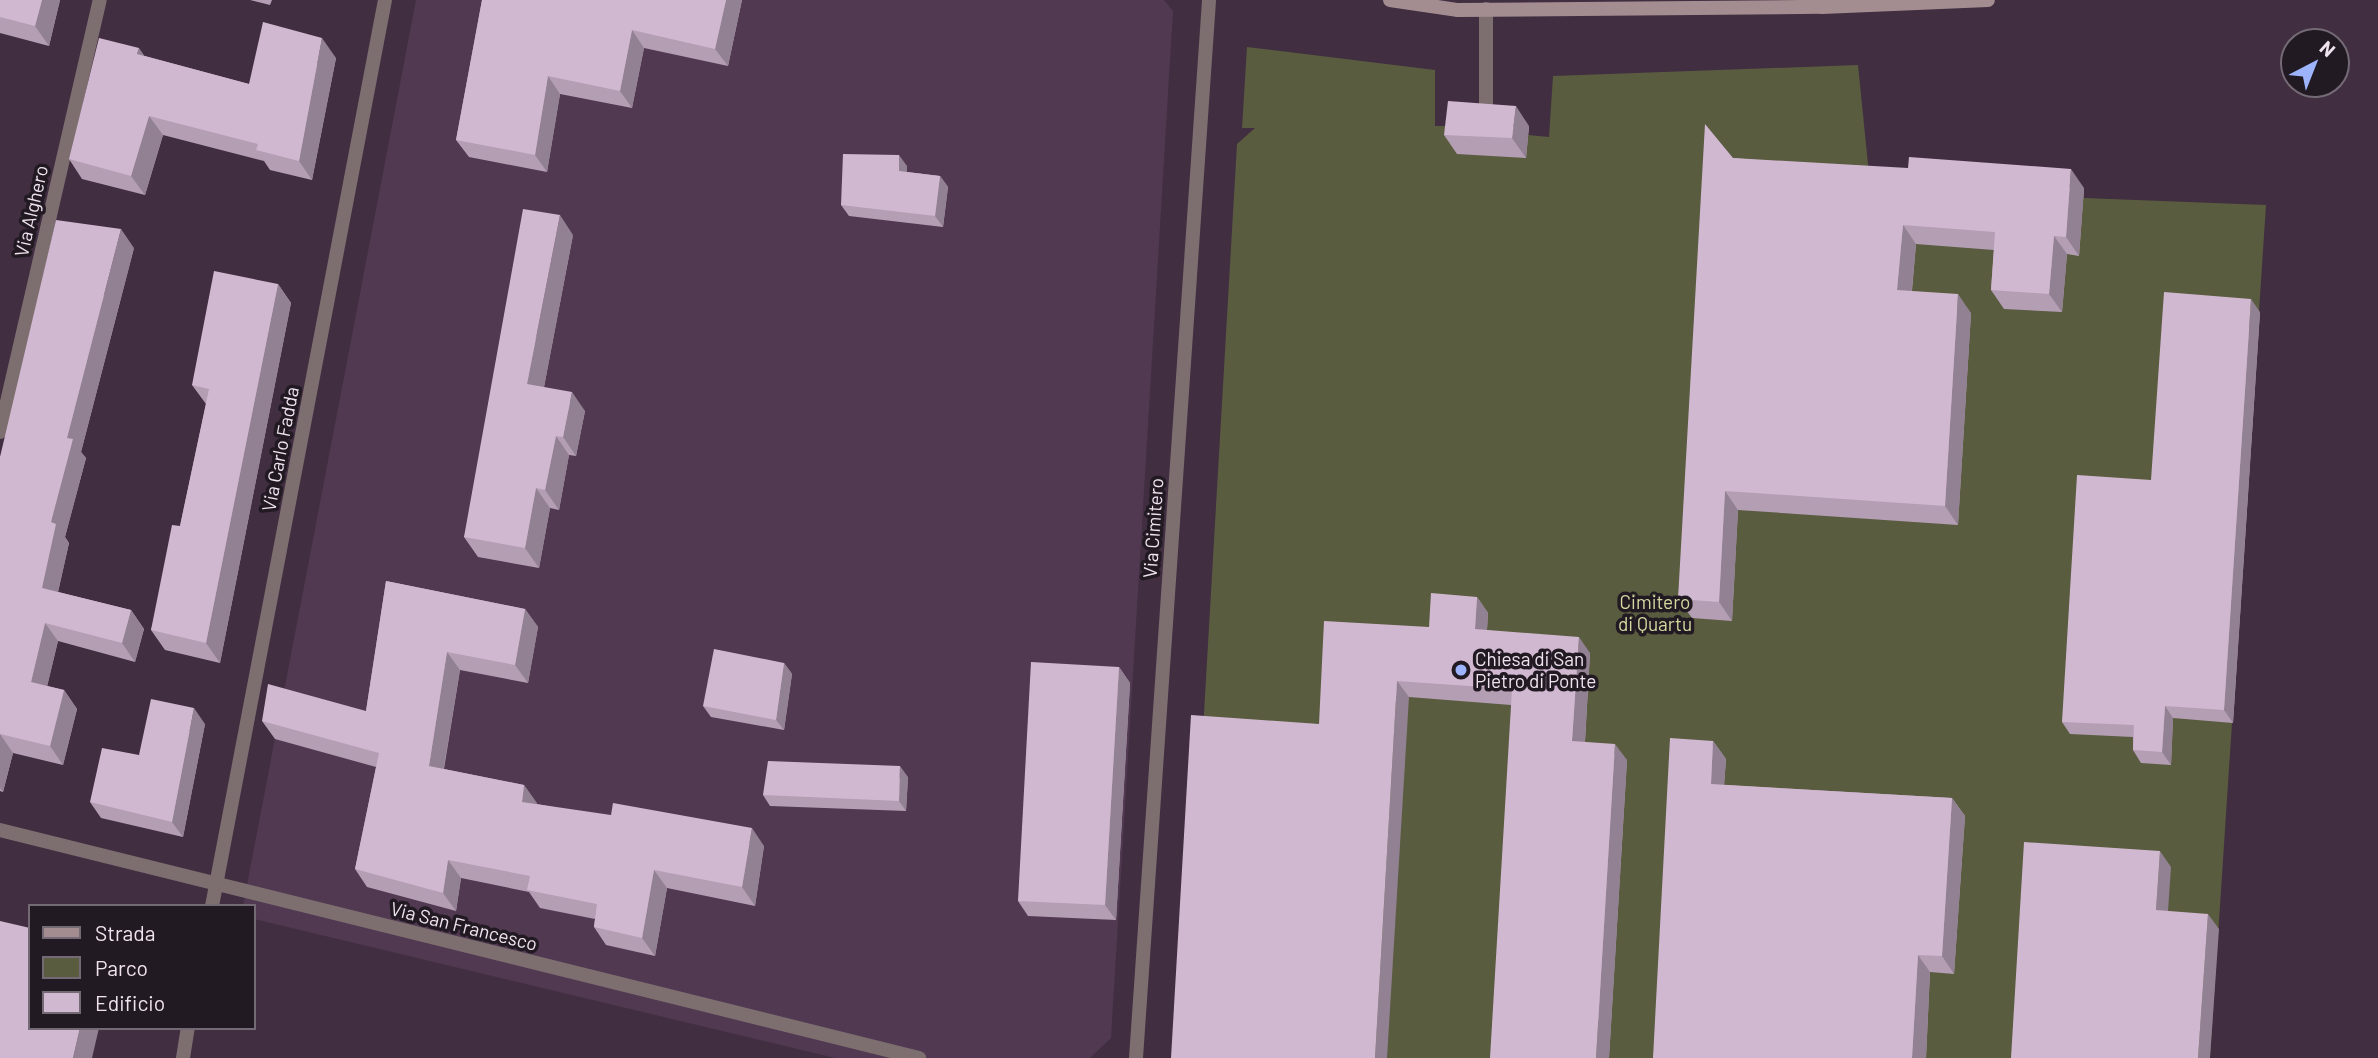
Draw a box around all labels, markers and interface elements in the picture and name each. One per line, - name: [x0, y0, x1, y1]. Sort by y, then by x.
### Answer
- north arrow: [2280, 28, 2350, 98]
- text: N: [2316, 36, 2340, 61]
- street label: Via Alghero: [9, 163, 53, 259]
- street label: Via Carlo Fadda: [257, 385, 303, 513]
- street label: Via Cimitero: [1138, 477, 1168, 579]
- park label: Cimitero di Quartu: [1618, 591, 1692, 635]
- place label: Chiesa di San Pietro di Ponte: [1475, 648, 1596, 692]
- marker: Chiesa di San Pietro di Ponte: [1453, 662, 1469, 678]
- street label: Via San Francesco: [388, 897, 540, 955]
- legend: [28, 904, 256, 1030]
- text: Strada: [95, 920, 155, 945]
- text: Parco: [95, 955, 148, 980]
- text: Edificio: [95, 990, 165, 1015]

